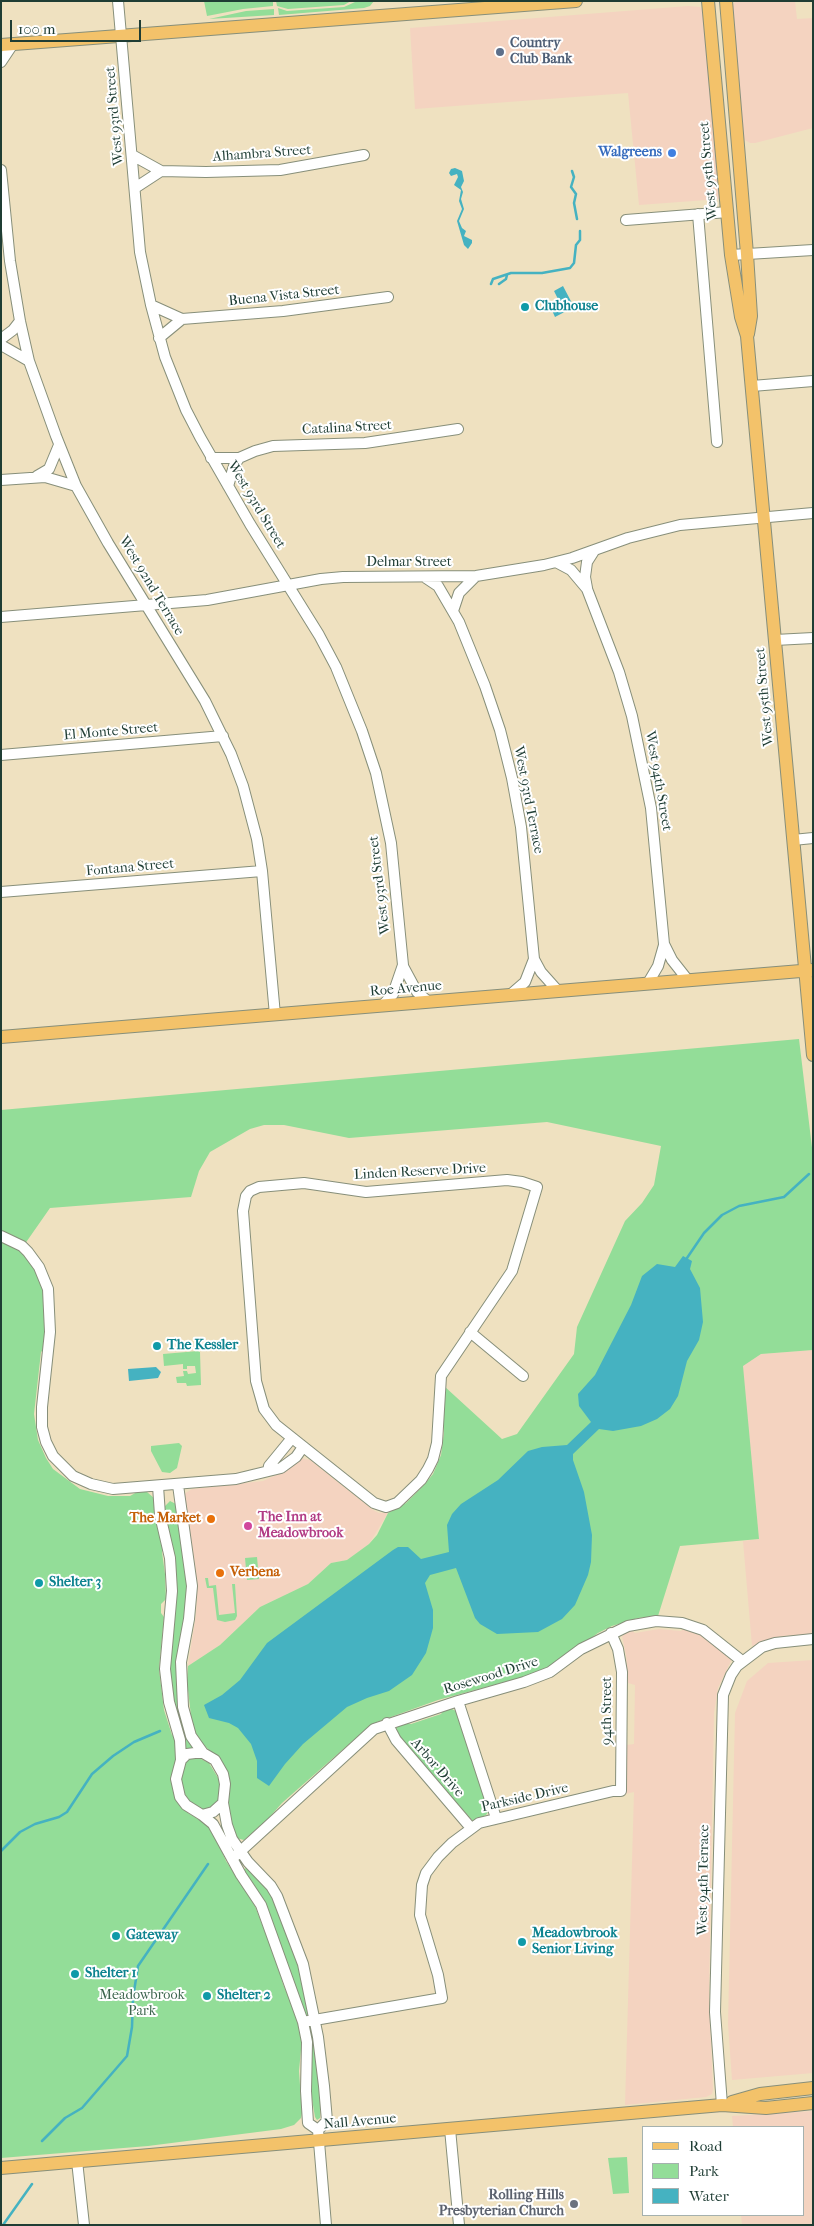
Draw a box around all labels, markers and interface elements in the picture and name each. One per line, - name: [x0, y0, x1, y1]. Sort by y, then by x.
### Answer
- scale bar: [12, 10, 144, 42]
- text: 100 m: [18, 20, 56, 38]
- place label: Country Club Bank: [510, 36, 572, 68]
- marker: Country Club Bank: [494, 46, 506, 58]
- street label: West 93rd Street: [102, 66, 128, 166]
- street label: West 95th Street: [696, 121, 722, 221]
- street label: Alhambra Street: [212, 142, 312, 166]
- place label: Walgreens: [598, 145, 662, 161]
- marker: Walgreens: [666, 147, 678, 159]
- street label: Buena Vista Street: [228, 282, 340, 310]
- place label: Clubhouse: [535, 299, 598, 315]
- marker: Clubhouse: [519, 301, 531, 313]
- street label: Catalina Street: [302, 417, 392, 439]
- street label: West 93rd Street: [223, 458, 289, 552]
- street label: West 92nd Terrace: [115, 533, 187, 639]
- street label: Delmar Street: [366, 555, 452, 571]
- street label: West 95th Street: [752, 647, 778, 747]
- street label: El Monte Street: [63, 719, 159, 745]
- street label: West 94th Street: [641, 730, 675, 832]
- street label: West 93rd Terrace: [509, 745, 547, 855]
- street label: West 93rd Street: [366, 835, 394, 935]
- street label: Fontana Street: [85, 856, 175, 880]
- street label: Roe Avenue: [369, 977, 443, 1001]
- street label: Linden Reserve Drive: [354, 1160, 486, 1184]
- place label: The Kessler: [167, 1338, 238, 1354]
- marker: The Kessler: [151, 1340, 163, 1352]
- place label: The Inn at Meadowbrook: [258, 1510, 343, 1542]
- place label: The Market: [130, 1511, 201, 1527]
- marker: The Market: [205, 1513, 217, 1525]
- marker: The Inn at Meadowbrook: [242, 1520, 254, 1532]
- place label: Verbena: [230, 1565, 280, 1581]
- marker: Verbena: [214, 1567, 226, 1579]
- place label: Shelter 3: [49, 1575, 101, 1591]
- marker: Shelter 3: [33, 1577, 45, 1589]
- street label: Rosewood Drive: [442, 1654, 540, 1698]
- street label: 94th Street: [600, 1677, 616, 1745]
- street label: Arbor Drive: [407, 1735, 467, 1801]
- street label: Parkside Drive: [480, 1780, 570, 1816]
- street label: West 94th Terrace: [695, 1824, 713, 1936]
- place label: Meadowbrook Senior Living: [532, 1926, 617, 1958]
- place label: Gateway: [126, 1928, 178, 1944]
- marker: Gateway: [110, 1930, 122, 1942]
- marker: Meadowbrook Senior Living: [516, 1936, 528, 1948]
- place label: Shelter 1: [85, 1966, 137, 1982]
- marker: Shelter 1: [69, 1968, 81, 1980]
- park label: Meadowbrook Park: [99, 1988, 185, 2020]
- place label: Shelter 2: [217, 1988, 271, 2004]
- marker: Shelter 2: [201, 1990, 213, 2002]
- street label: Nall Avenue: [323, 2110, 397, 2134]
- legend: [642, 2126, 804, 2216]
- text: Road: [689, 2137, 722, 2155]
- text: Park: [689, 2162, 719, 2180]
- text: Water: [689, 2187, 729, 2205]
- place label: Rolling Hills Presbyterian Church: [439, 2188, 564, 2220]
- marker: Rolling Hills Presbyterian Church: [568, 2198, 580, 2210]

